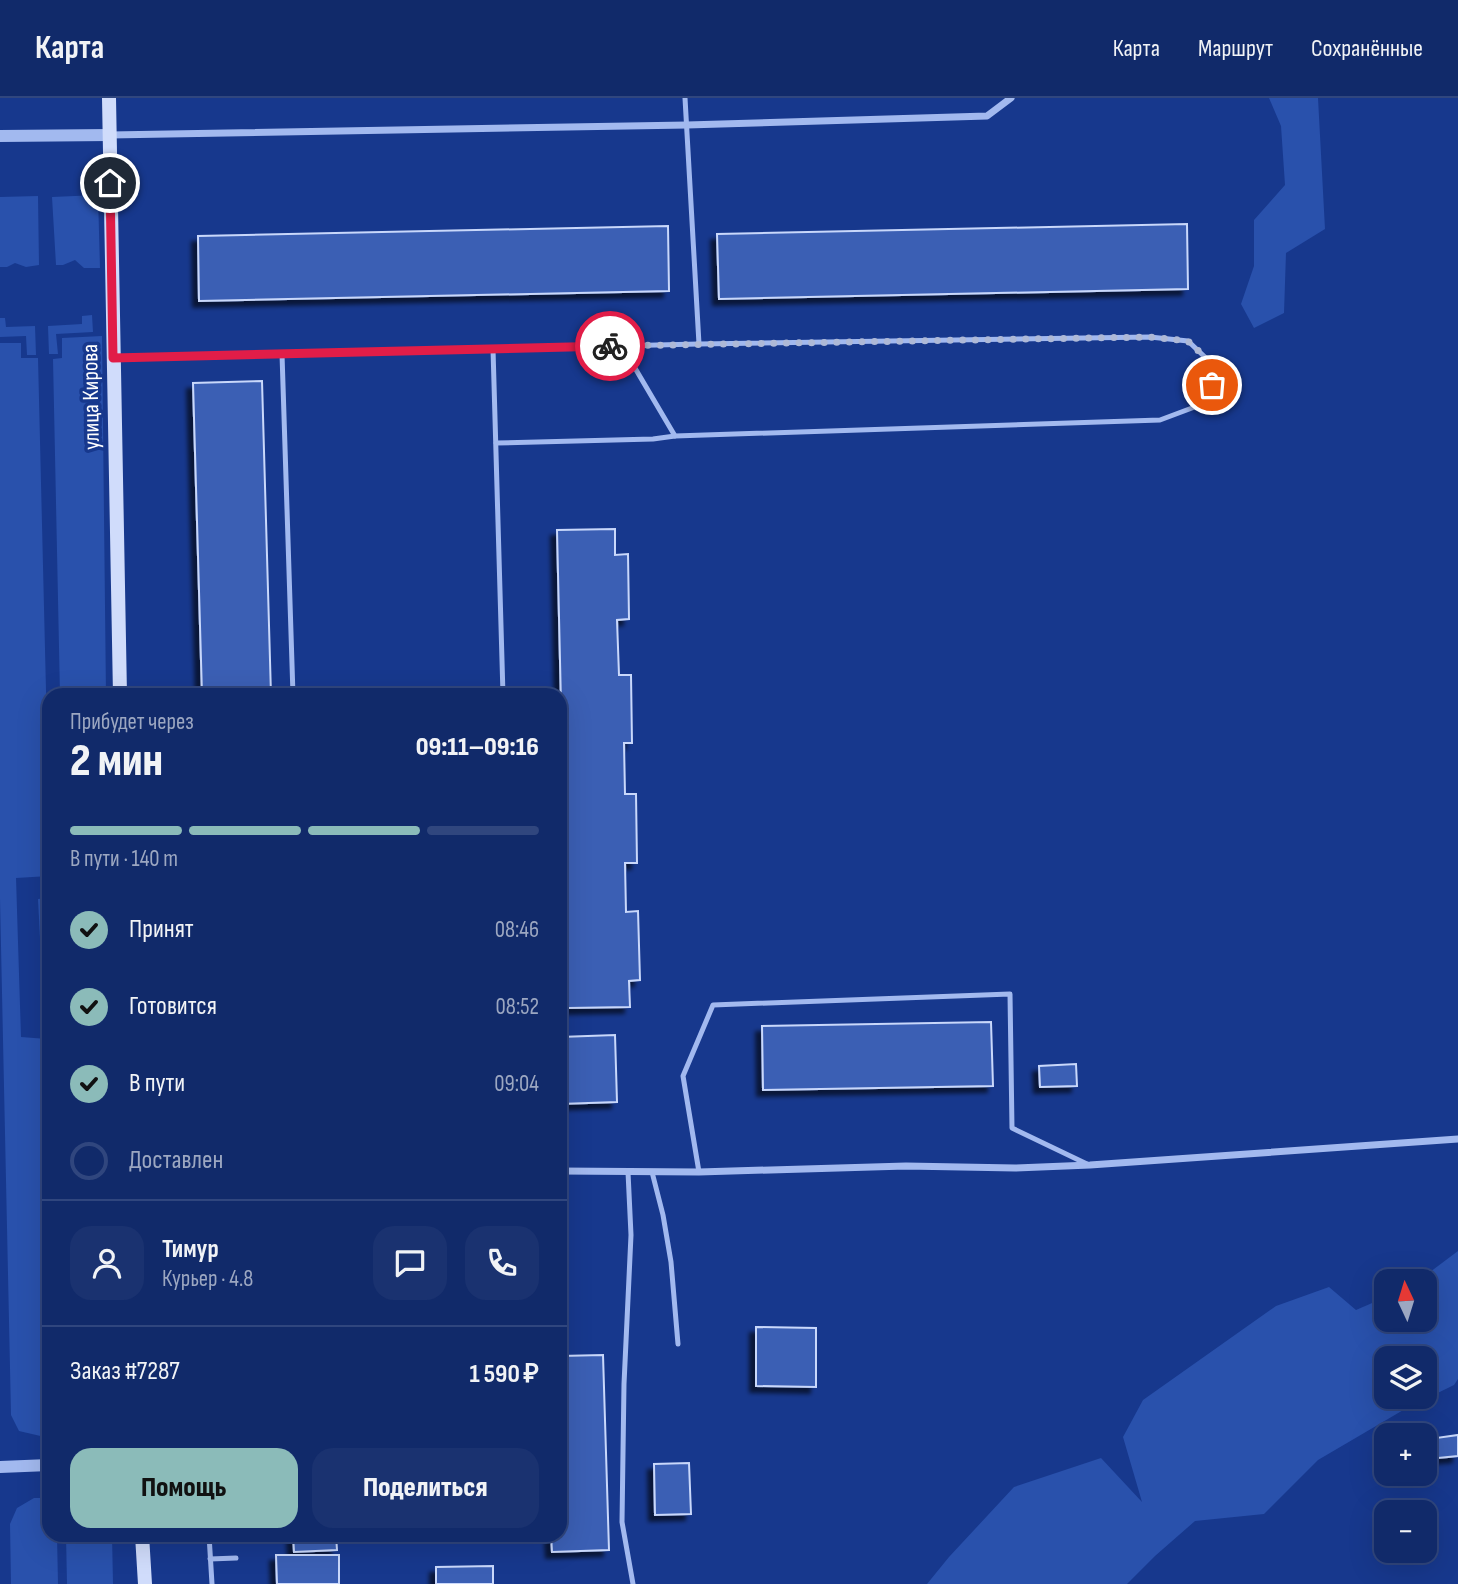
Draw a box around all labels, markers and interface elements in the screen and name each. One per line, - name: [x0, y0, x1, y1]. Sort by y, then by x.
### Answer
- text: Карта: [35, 28, 104, 68]
- text: Карта: [1113, 34, 1160, 63]
- text: Маршрут: [1198, 34, 1273, 63]
- text: Сохранённые: [1311, 34, 1423, 63]
- pin: [80, 153, 140, 213]
- icon: home: [91, 164, 129, 202]
- courier: [575, 311, 645, 381]
- icon: bike: [591, 327, 629, 365]
- street label: улица Кирова: [76, 344, 106, 450]
- pin: [1182, 355, 1242, 415]
- icon: bag: [1193, 366, 1231, 404]
- text: Прибудет через: [70, 708, 194, 736]
- text: 09:11–09:16: [416, 732, 539, 763]
- text: 2 мин: [70, 734, 163, 789]
- text: В пути · 140 m: [70, 845, 178, 873]
- icon: check: [70, 911, 108, 949]
- text: Принят: [129, 914, 194, 945]
- text: 08:46: [495, 916, 539, 944]
- icon: check: [70, 988, 108, 1026]
- text: Готовится: [129, 991, 217, 1022]
- text: 08:52: [496, 993, 539, 1021]
- icon: check: [70, 1065, 108, 1103]
- text: В пути: [129, 1068, 185, 1099]
- text: 09:04: [494, 1070, 539, 1098]
- text: Доставлен: [129, 1145, 223, 1176]
- button: person: [70, 1226, 144, 1300]
- button: chat: [373, 1226, 447, 1300]
- button: phone: [465, 1226, 539, 1300]
- text: Тимур: [162, 1234, 219, 1265]
- text: Курьер · 4.8: [162, 1265, 253, 1293]
- north arrow: [1374, 1269, 1437, 1332]
- map controls: [1374, 1269, 1437, 1563]
- button: layers: [1374, 1346, 1437, 1409]
- text: Заказ #7287: [70, 1356, 180, 1387]
- text: 1 590 ₽: [469, 1359, 539, 1390]
- button: +: [1374, 1423, 1437, 1486]
- button: Помощь: [70, 1448, 298, 1528]
- button: Поделиться: [312, 1448, 539, 1528]
- button: −: [1374, 1500, 1437, 1563]

